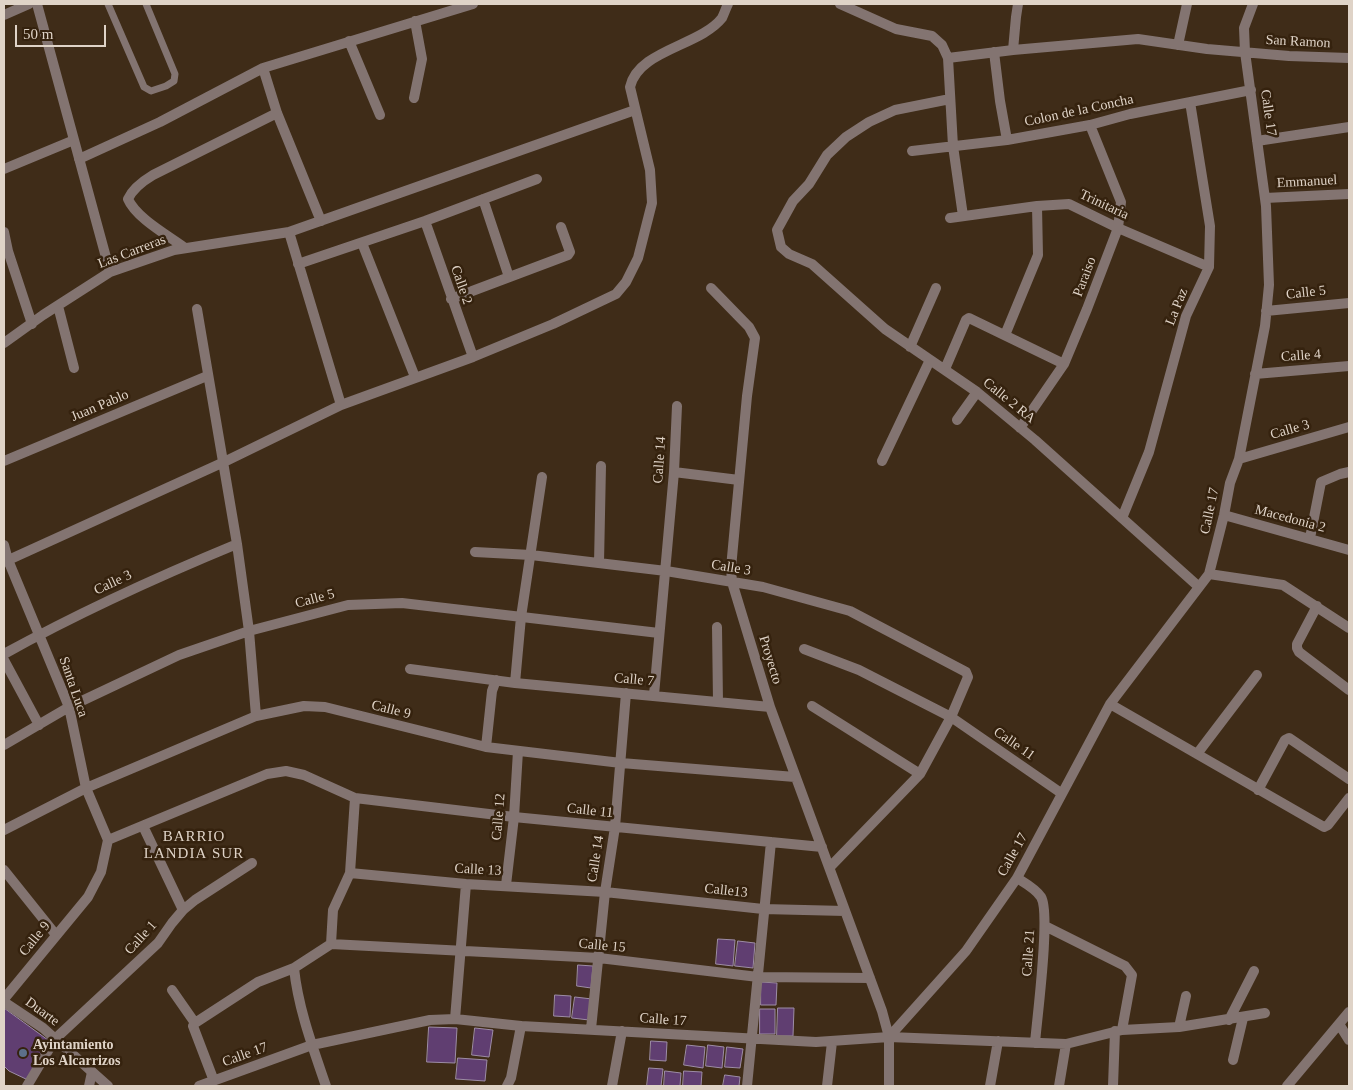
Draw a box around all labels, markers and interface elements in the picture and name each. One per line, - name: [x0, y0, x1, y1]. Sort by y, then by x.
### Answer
- scale bar: [18, 15, 109, 47]
- text: 50 m: [23, 26, 53, 42]
- street label: San Ramon: [1265, 32, 1331, 52]
- street label: Calle 17: [1256, 89, 1280, 137]
- street label: Colon de la Concha: [1023, 91, 1135, 131]
- street label: Emmanuel: [1276, 172, 1338, 192]
- street label: Trinitaria: [1077, 186, 1131, 224]
- street label: Las Carreras: [96, 231, 168, 273]
- street label: Paraiso: [1070, 255, 1100, 299]
- street label: Calle 2: [447, 263, 475, 307]
- street label: Calle 5: [1285, 283, 1327, 303]
- street label: La Paz: [1162, 286, 1192, 328]
- street label: Calle 4: [1280, 346, 1322, 366]
- street label: Calle 2 RA: [979, 375, 1039, 427]
- street label: Juan Pablo: [69, 386, 131, 426]
- street label: Calle 3: [1268, 416, 1312, 444]
- street label: Calle 14: [650, 436, 670, 484]
- street label: Calle 17: [1197, 486, 1223, 536]
- street label: Macedonia 2: [1253, 501, 1327, 537]
- street label: Calle 3: [710, 557, 752, 579]
- street label: Calle 3: [91, 567, 135, 599]
- street label: Calle 5: [293, 586, 337, 612]
- street label: Proyecto: [755, 634, 785, 686]
- street label: Santa Luca: [55, 655, 91, 719]
- street label: Calle 7: [613, 670, 655, 690]
- street label: Calle 9: [370, 697, 412, 723]
- street label: Calle 11: [990, 724, 1038, 764]
- street label: Calle 12: [489, 793, 509, 841]
- street label: Calle 11: [566, 800, 614, 822]
- district label: BARRIO LANDIA SUR: [143, 828, 245, 863]
- street label: Calle 17: [994, 830, 1032, 880]
- street label: Calle 14: [584, 834, 608, 884]
- street label: Calle 13: [454, 860, 502, 880]
- street label: Calle13: [703, 880, 749, 902]
- street label: Calle 1: [121, 917, 161, 959]
- street label: Calle 9: [16, 918, 54, 960]
- street label: Calle 21: [1019, 929, 1039, 977]
- street label: Calle 15: [578, 936, 626, 956]
- street label: Duarte: [22, 994, 62, 1030]
- street label: Calle 17: [639, 1010, 687, 1030]
- place label: Ayintamiento Los Alcarrizos: [33, 1037, 120, 1070]
- street label: Calle 17: [220, 1039, 270, 1071]
- marker: Ayintamiento Los Alcarrizos: [17, 1047, 29, 1059]

